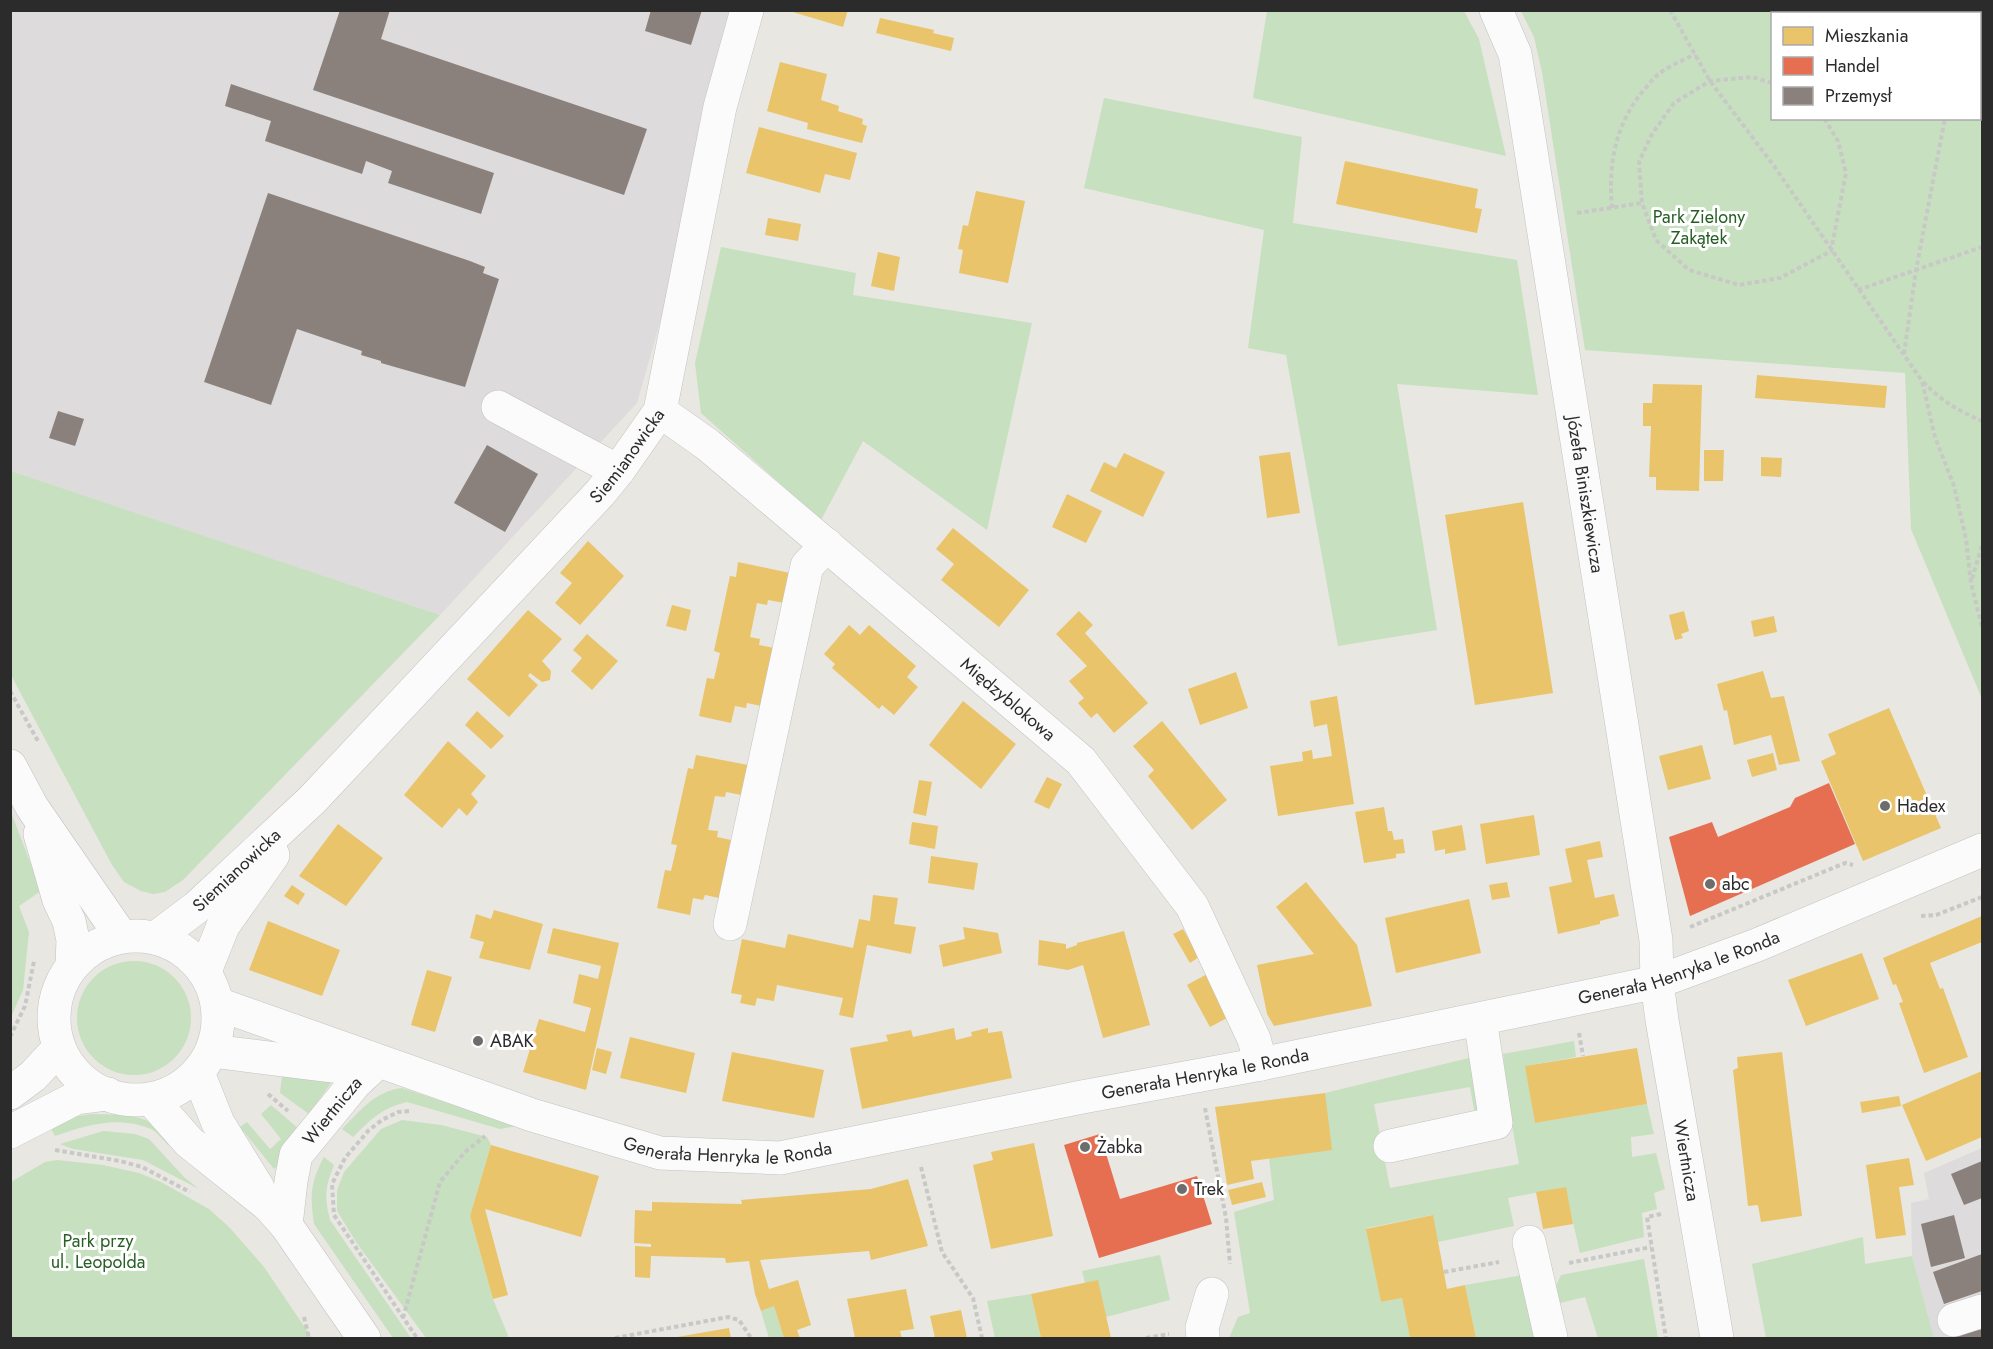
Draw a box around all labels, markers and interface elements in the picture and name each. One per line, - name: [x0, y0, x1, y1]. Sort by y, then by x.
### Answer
- legend: [1771, 12, 1981, 120]
- text: Mieszkania: [1825, 23, 1908, 49]
- text: Handel: [1825, 53, 1880, 79]
- text: Przemysł: [1825, 83, 1893, 109]
- park label: Park Zielony Zakątek: [1653, 204, 1745, 251]
- street label: Siemianowicka: [584, 403, 671, 509]
- street label: Józefa Biniszkiewicza: [1560, 412, 1611, 575]
- street label: Międzyblokowa: [955, 651, 1061, 747]
- place label: Hadex: [1897, 793, 1946, 819]
- marker: Hadex: [1878, 799, 1892, 813]
- street label: Siemianowicka: [187, 822, 287, 918]
- place label: abc: [1722, 871, 1750, 897]
- marker: abc: [1703, 877, 1717, 891]
- street label: Generała Henryka le Ronda: [1576, 924, 1784, 1011]
- place label: ABAK: [490, 1028, 535, 1054]
- marker: ABAK: [471, 1034, 485, 1048]
- street label: Generała Henryka le Ronda: [1099, 1041, 1311, 1106]
- street label: Wiertnicza: [296, 1070, 368, 1151]
- street label: Wiertnicza: [1667, 1118, 1706, 1203]
- street label: Generała Henryka le Ronda: [620, 1130, 834, 1171]
- place label: Żabka: [1097, 1134, 1142, 1160]
- marker: Żabka: [1078, 1140, 1092, 1154]
- place label: Trek: [1194, 1176, 1224, 1202]
- marker: Trek: [1175, 1182, 1189, 1196]
- park label: Park przy ul. Leopolda: [51, 1228, 145, 1275]

